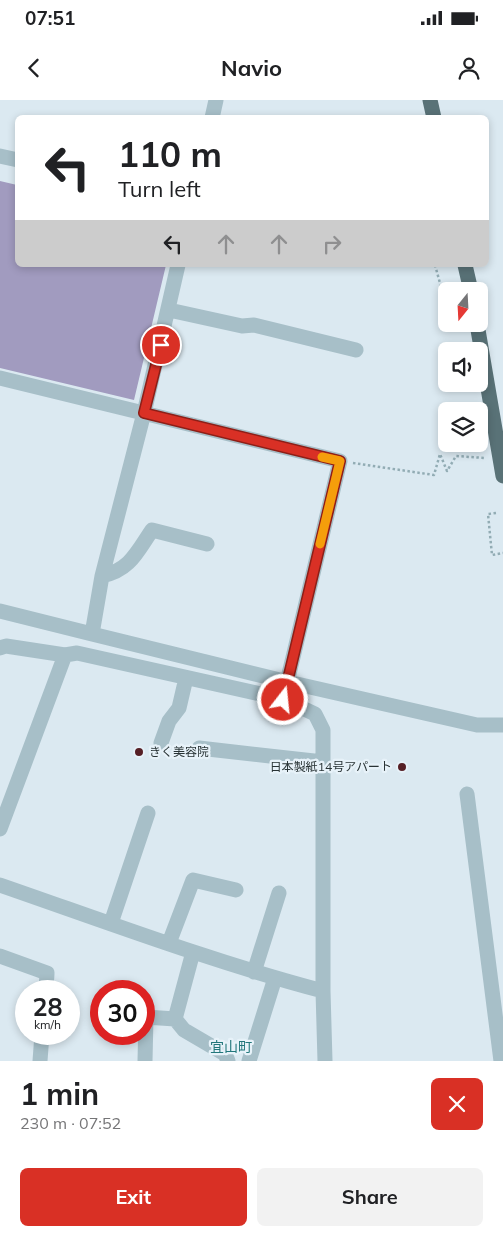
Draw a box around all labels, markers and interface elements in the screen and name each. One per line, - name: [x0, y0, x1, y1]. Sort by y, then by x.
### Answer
- text: 07:51: [25, 6, 75, 30]
- icon: back: [20, 54, 48, 82]
- text: Navio: [221, 54, 282, 82]
- icon: person: [455, 54, 483, 82]
- text: 110 m: [118, 132, 222, 176]
- icon: left: [35, 135, 100, 200]
- text: Turn left: [118, 175, 201, 203]
- icon: left: [159, 230, 187, 258]
- icon: ahead: [212, 230, 240, 258]
- icon: ahead: [265, 230, 293, 258]
- icon: right: [318, 230, 346, 258]
- north arrow: [438, 282, 488, 332]
- map controls: [438, 282, 488, 452]
- pin: [140, 324, 182, 366]
- icon: arrive: [147, 331, 175, 359]
- button: sound: [438, 342, 488, 392]
- button: layers: [438, 402, 488, 452]
- position arrow: [256, 673, 308, 725]
- place label: きく美容院: [149, 744, 209, 759]
- marker: きく美容院: [133, 746, 145, 758]
- place label: 日本製紙14号アパート: [270, 759, 392, 774]
- marker: 日本製紙14号アパート: [396, 761, 408, 773]
- speed limit sign: 30: [90, 980, 155, 1045]
- text: 28: [32, 991, 63, 1022]
- text: km/h: [34, 1017, 61, 1032]
- district label: 宜山町: [210, 1038, 252, 1056]
- text: 1 min: [20, 1075, 99, 1113]
- button: close: [431, 1078, 483, 1130]
- text: 230 m · 07:52: [20, 1113, 121, 1133]
- button: Exit: [20, 1168, 247, 1226]
- button: Share: [257, 1168, 483, 1226]

